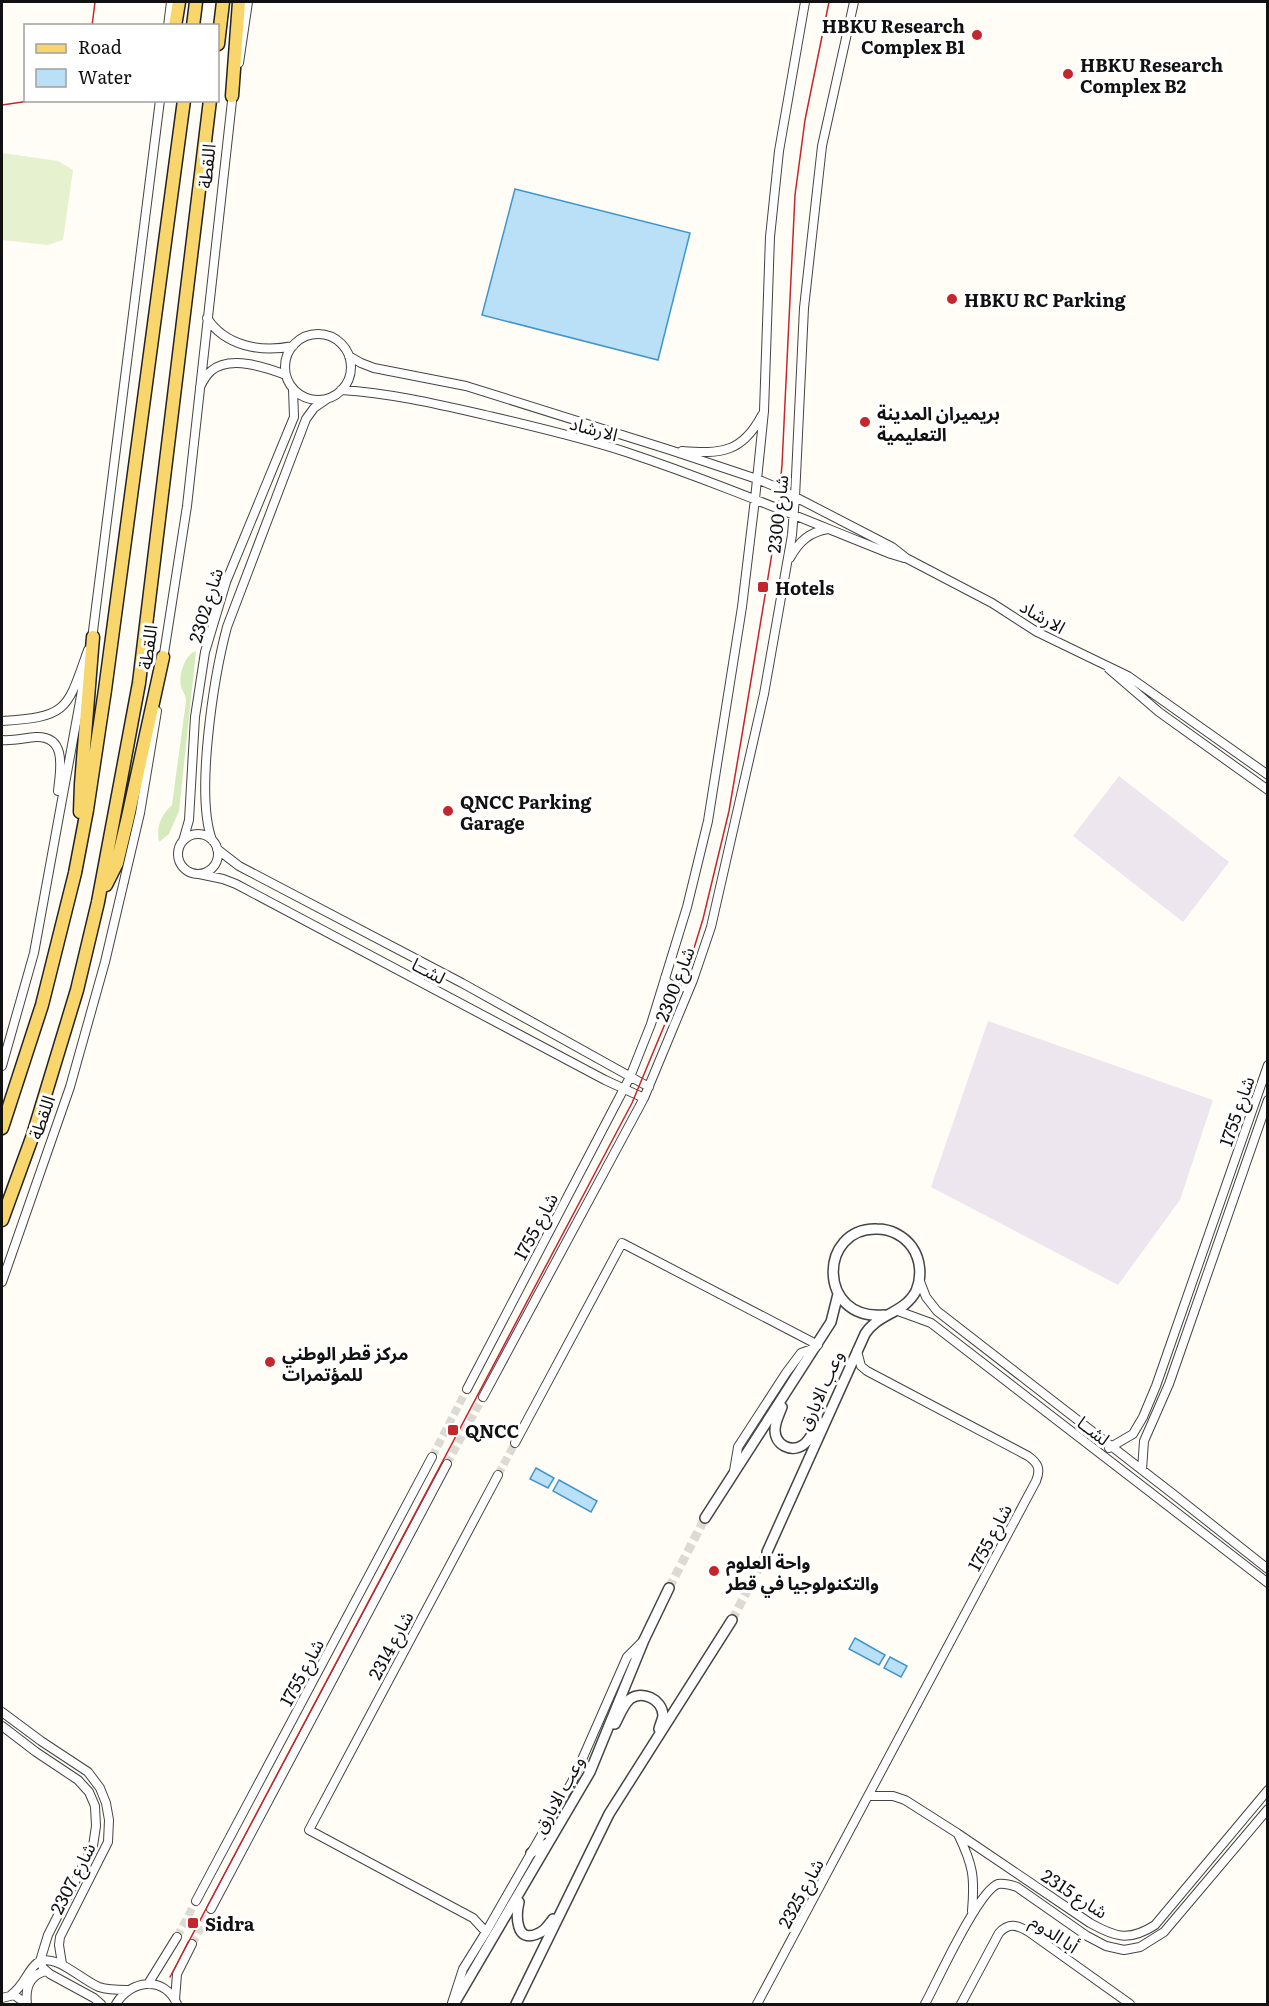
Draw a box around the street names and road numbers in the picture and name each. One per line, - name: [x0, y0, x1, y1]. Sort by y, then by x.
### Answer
- street label: اللقطة: [190, 142, 222, 190]
- street label: الارشاد: [567, 409, 621, 447]
- street label: شارع 2300: [759, 474, 797, 555]
- street label: شارع 2302: [181, 564, 231, 646]
- street label: الارشاد: [1015, 592, 1071, 640]
- street label: اللقطة: [131, 623, 163, 671]
- street label: شارع 2300: [647, 943, 703, 1026]
- street label: لشــا: [407, 950, 451, 990]
- street label: شارع 1755: [1211, 1072, 1262, 1150]
- street label: اللقطة: [21, 1091, 61, 1143]
- street label: شارع 1755: [506, 1188, 566, 1265]
- street label: وعب الابارق: [790, 1346, 850, 1434]
- street label: لشــا: [1072, 1409, 1116, 1451]
- street label: شارع 1755: [960, 1499, 1020, 1576]
- street label: شارع 2314: [361, 1606, 421, 1685]
- street label: شارع 1755: [272, 1634, 332, 1711]
- street label: وعب الابارق: [526, 1750, 590, 1838]
- street label: شارع 2307: [42, 1838, 103, 1919]
- street label: شارع 2325: [770, 1853, 831, 1934]
- street label: شارع 2315: [1036, 1862, 1113, 1926]
- street label: أبا الدوم: [1024, 1907, 1085, 1961]

